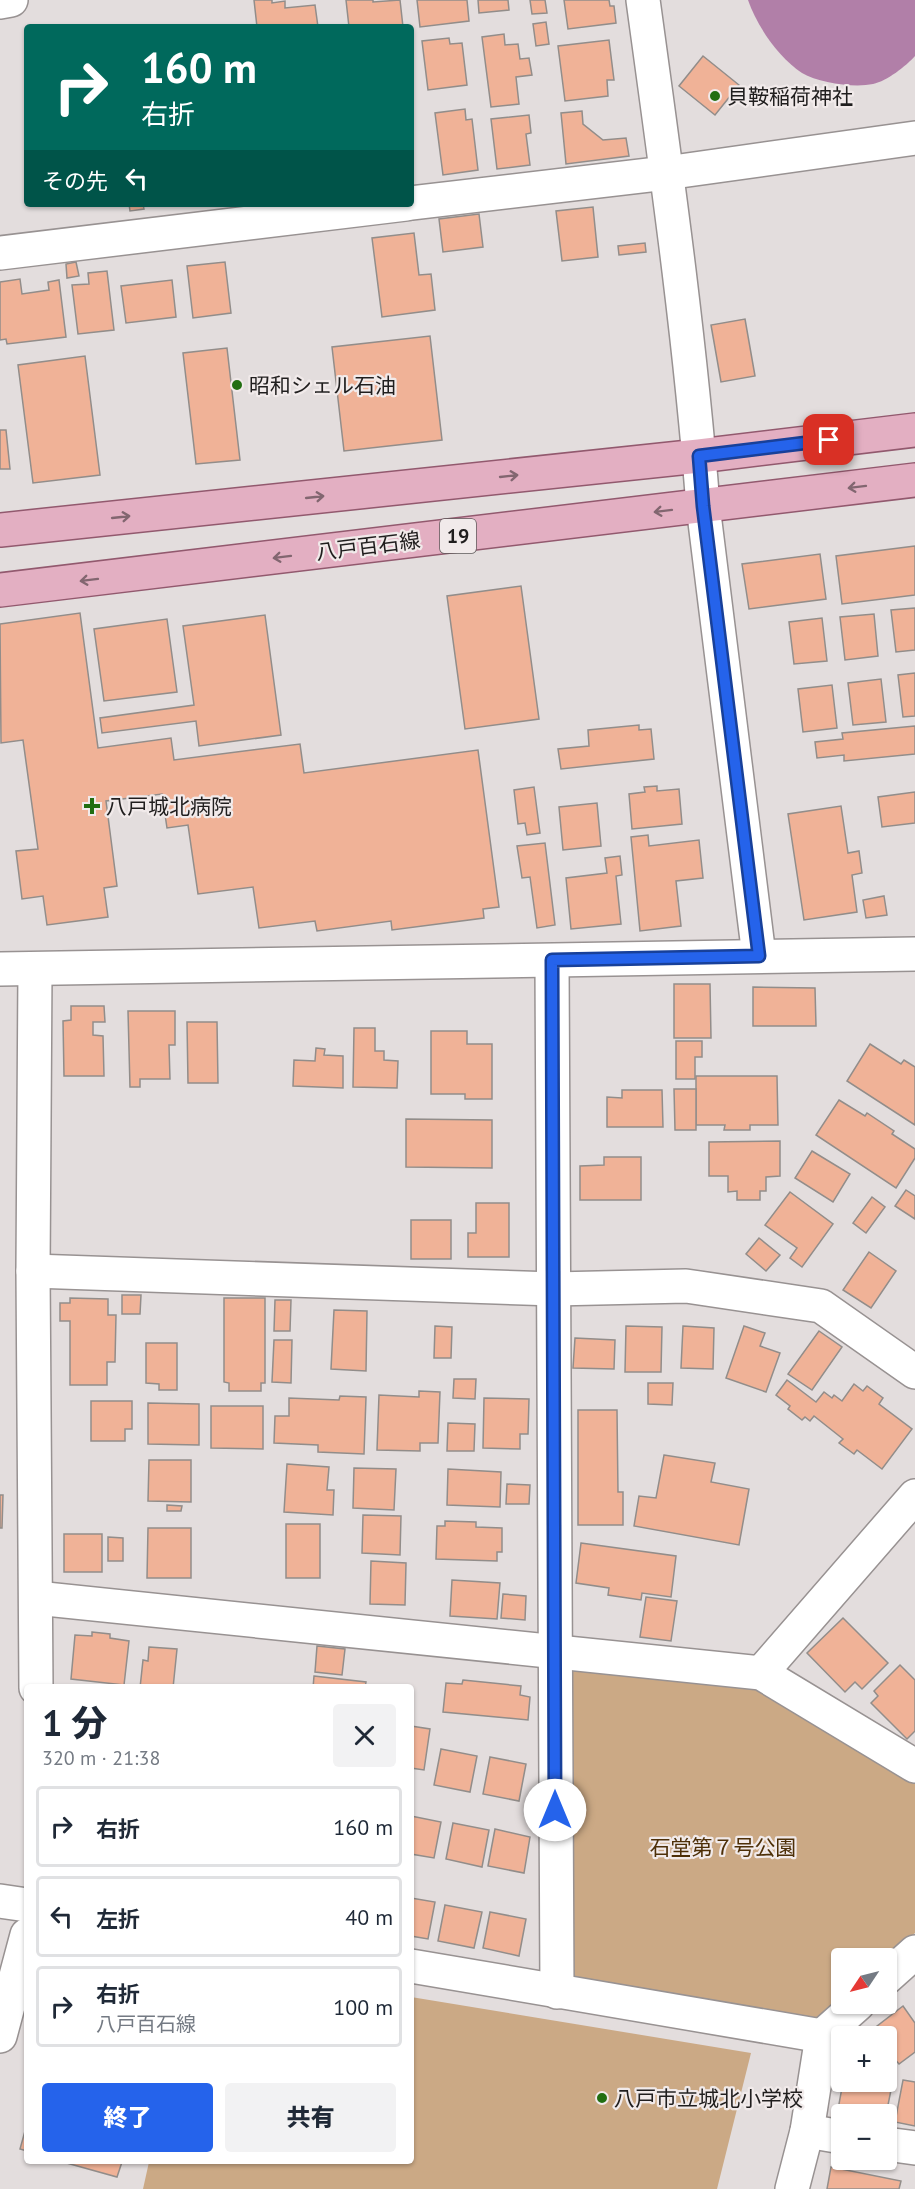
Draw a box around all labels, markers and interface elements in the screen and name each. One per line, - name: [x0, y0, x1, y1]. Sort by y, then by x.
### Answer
- text: 160 m: [141, 40, 257, 95]
- icon: right: [42, 48, 120, 126]
- place label: 貝鞍稲荷神社: [727, 83, 853, 110]
- marker: 貝鞍稲荷神社: [708, 89, 722, 103]
- text: 右折: [141, 97, 195, 131]
- icon: left: [120, 162, 153, 195]
- text: その先: [42, 167, 108, 195]
- place label: 昭和シェル石油: [249, 372, 396, 399]
- marker: 昭和シェル石油: [230, 378, 244, 392]
- pin: [803, 414, 854, 465]
- icon: arrive: [812, 423, 845, 456]
- one-way arrow: [498, 470, 518, 481]
- one-way arrow: [848, 482, 867, 493]
- one-way arrow: [304, 491, 324, 502]
- one-way arrow: [654, 506, 674, 517]
- one-way arrow: [110, 512, 130, 523]
- road number: 19: [440, 519, 476, 553]
- street label: 八戸百石線: [314, 526, 422, 566]
- one-way arrow: [273, 551, 293, 562]
- one-way arrow: [79, 575, 99, 586]
- place label: 八戸城北病院: [106, 793, 232, 820]
- marker: 八戸城北病院: [83, 797, 101, 815]
- text: 1 分: [42, 1699, 108, 1746]
- button: close: [333, 1704, 396, 1767]
- text: 320 m · 21:38: [42, 1745, 160, 1771]
- position arrow: [523, 1778, 587, 1842]
- icon: right: [45, 1810, 78, 1843]
- text: 160 m: [333, 1813, 393, 1841]
- text: 右折: [96, 1815, 140, 1843]
- park label: 石堂第７号公園: [650, 1834, 797, 1861]
- icon: left: [45, 1900, 78, 1933]
- text: 40 m: [345, 1903, 393, 1931]
- text: 左折: [96, 1905, 140, 1933]
- north arrow: [831, 1948, 897, 2014]
- map controls: [831, 1948, 897, 2170]
- text: 右折: [96, 1980, 140, 2008]
- icon: right: [45, 1990, 78, 2023]
- text: 100 m: [333, 1993, 393, 2021]
- text: 八戸百石線: [96, 2011, 196, 2037]
- button: +: [831, 2026, 897, 2092]
- button: 終了: [42, 2083, 213, 2152]
- button: 共有: [225, 2083, 396, 2152]
- place label: 八戸市立城北小学校: [614, 2085, 803, 2112]
- marker: 八戸市立城北小学校: [595, 2091, 609, 2105]
- button: −: [831, 2104, 897, 2170]

